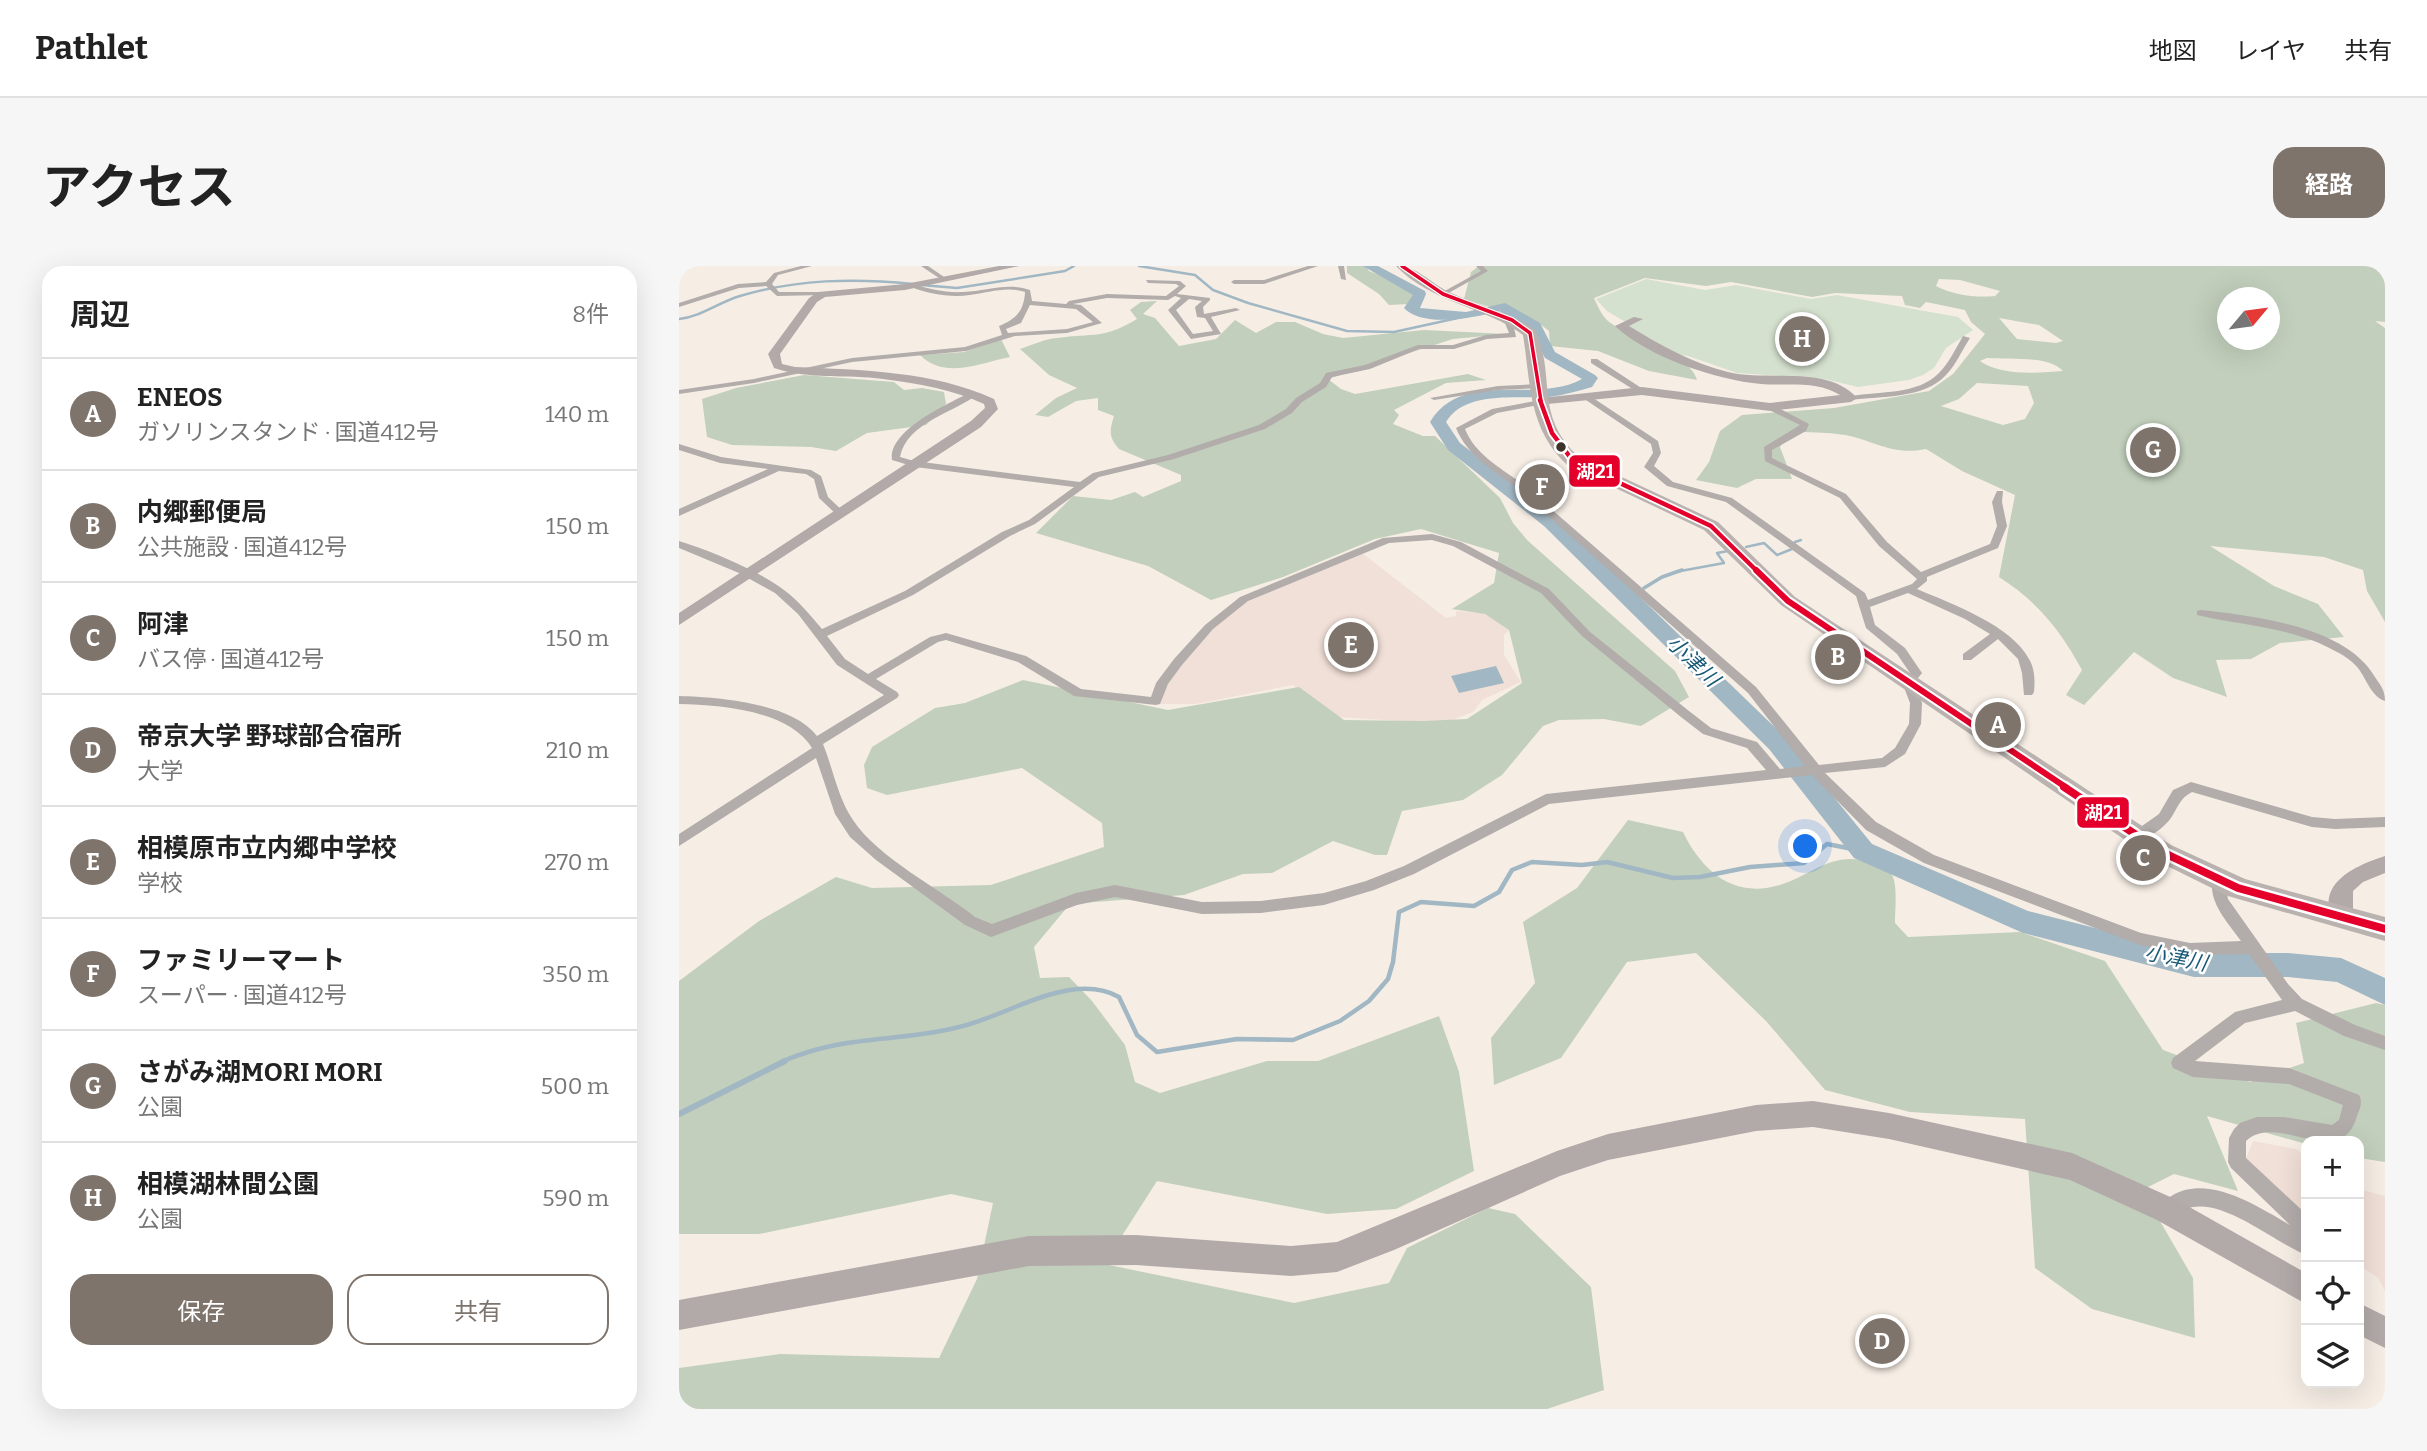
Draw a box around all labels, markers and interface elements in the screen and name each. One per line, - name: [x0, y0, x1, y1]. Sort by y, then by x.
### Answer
- text: Pathlet: [35, 28, 148, 68]
- text: 地図: [2149, 37, 2197, 65]
- text: レイヤ: [2235, 37, 2306, 65]
- text: 共有: [2344, 37, 2392, 65]
- button: 経路: [2273, 147, 2385, 218]
- text: アクセス: [42, 158, 236, 217]
- north arrow: [2217, 287, 2280, 350]
- text: 周辺: [70, 297, 130, 333]
- text: 8件: [572, 300, 609, 328]
- pin: H: [1779, 313, 1825, 365]
- text: ENEOS: [137, 382, 223, 413]
- text: A: [85, 400, 101, 428]
- text: 140 m: [545, 400, 609, 428]
- text: ガソリンスタンド · 国道412号: [137, 418, 439, 446]
- pin: G: [2130, 424, 2176, 476]
- unlabelled marker: [1554, 440, 1568, 454]
- line badge: 湖21: [1568, 454, 1621, 488]
- text: 湖21: [1576, 460, 1615, 483]
- pin: F: [1519, 461, 1565, 513]
- text: 内郷郵便局: [137, 497, 267, 528]
- text: B: [86, 512, 100, 540]
- text: 150 m: [546, 512, 609, 540]
- text: 公共施設 · 国道412号: [137, 533, 347, 561]
- text: 阿津: [137, 609, 189, 640]
- pin: E: [1328, 619, 1374, 671]
- text: C: [86, 624, 100, 652]
- text: 150 m: [546, 624, 609, 652]
- water label: 小津川: [1661, 630, 1726, 694]
- pin: B: [1815, 631, 1861, 683]
- text: バス停 · 国道412号: [137, 645, 324, 673]
- pin: A: [1975, 699, 2021, 751]
- text: 帝京大学 野球部合宿所: [137, 721, 402, 752]
- text: D: [85, 736, 101, 764]
- text: 210 m: [546, 736, 609, 764]
- text: 大学: [137, 757, 183, 785]
- line badge: 湖21: [2076, 796, 2130, 829]
- text: 湖21: [2084, 801, 2123, 824]
- your location: [1788, 829, 1822, 863]
- pin: C: [2120, 832, 2166, 884]
- text: 相模原市立内郷中学校: [137, 833, 397, 864]
- text: E: [86, 848, 100, 876]
- text: 270 m: [544, 848, 609, 876]
- text: 学校: [137, 869, 183, 897]
- water label: 小津川: [2143, 939, 2211, 977]
- text: ファミリーマート: [137, 945, 345, 976]
- text: F: [87, 960, 99, 988]
- text: 350 m: [542, 960, 609, 988]
- text: スーパー · 国道412号: [137, 981, 347, 1009]
- text: さがみ湖MORI MORI: [137, 1057, 383, 1088]
- text: G: [85, 1072, 101, 1100]
- text: 500 m: [541, 1072, 609, 1100]
- text: 公園: [137, 1093, 183, 1121]
- map controls: [2301, 1136, 2364, 1388]
- button: +: [2301, 1136, 2364, 1199]
- text: 相模湖林間公園: [137, 1169, 319, 1200]
- text: H: [84, 1184, 102, 1212]
- text: 590 m: [542, 1184, 609, 1212]
- button: −: [2301, 1199, 2364, 1262]
- text: 公園: [137, 1205, 183, 1233]
- button: locate: [2301, 1262, 2364, 1325]
- button: 保存: [70, 1274, 333, 1345]
- button: 共有: [347, 1274, 609, 1345]
- pin: D: [1859, 1315, 1905, 1367]
- button: layers: [2301, 1325, 2364, 1388]

